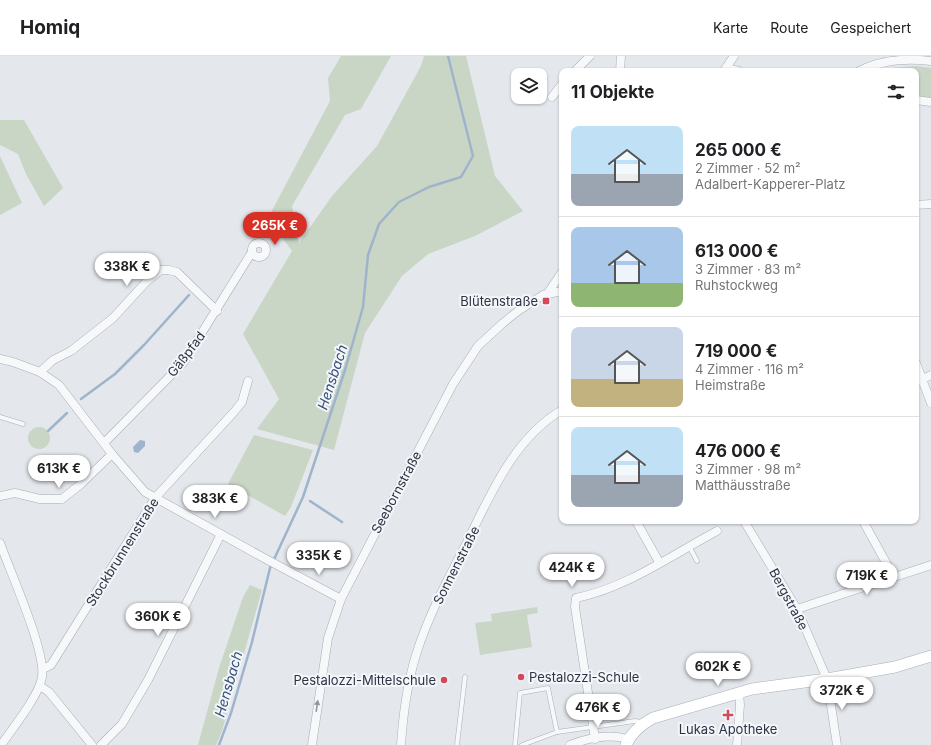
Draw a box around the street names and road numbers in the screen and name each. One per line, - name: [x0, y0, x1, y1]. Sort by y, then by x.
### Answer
- street label: Gäßpfad: [164, 328, 208, 380]
- street label: Seebornstraße: [368, 448, 424, 536]
- street label: Stockbrunnenstraße: [82, 495, 162, 609]
- street label: Sonnenstraße: [429, 523, 483, 607]
- street label: Bergstraße: [766, 565, 812, 633]

